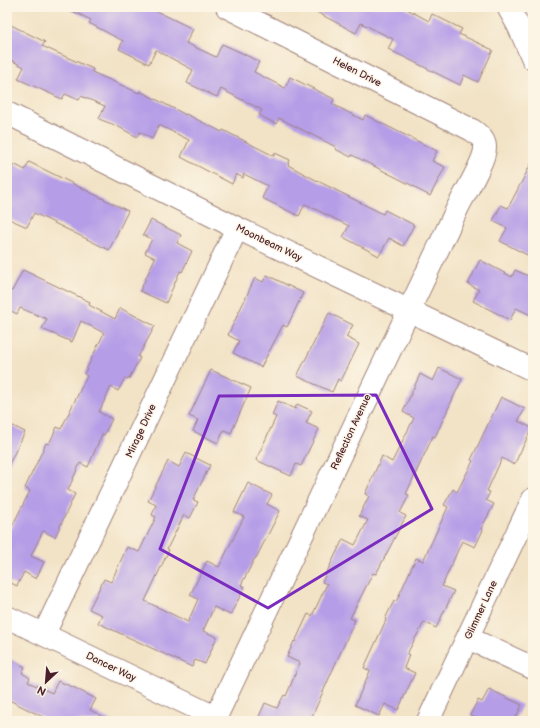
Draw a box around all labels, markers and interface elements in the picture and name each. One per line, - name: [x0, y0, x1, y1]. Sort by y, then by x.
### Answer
- street label: Helen Drive: [331, 55, 383, 89]
- street label: Moonbeam Way: [234, 222, 305, 264]
- street label: Reflection Avenue: [328, 392, 374, 472]
- street label: Mirage Drive: [123, 402, 159, 460]
- street label: Glimmer Lane: [462, 579, 500, 641]
- street label: Dancer Way: [84, 650, 138, 685]
- north arrow: [26, 662, 66, 702]
- text: N: [35, 683, 48, 698]

